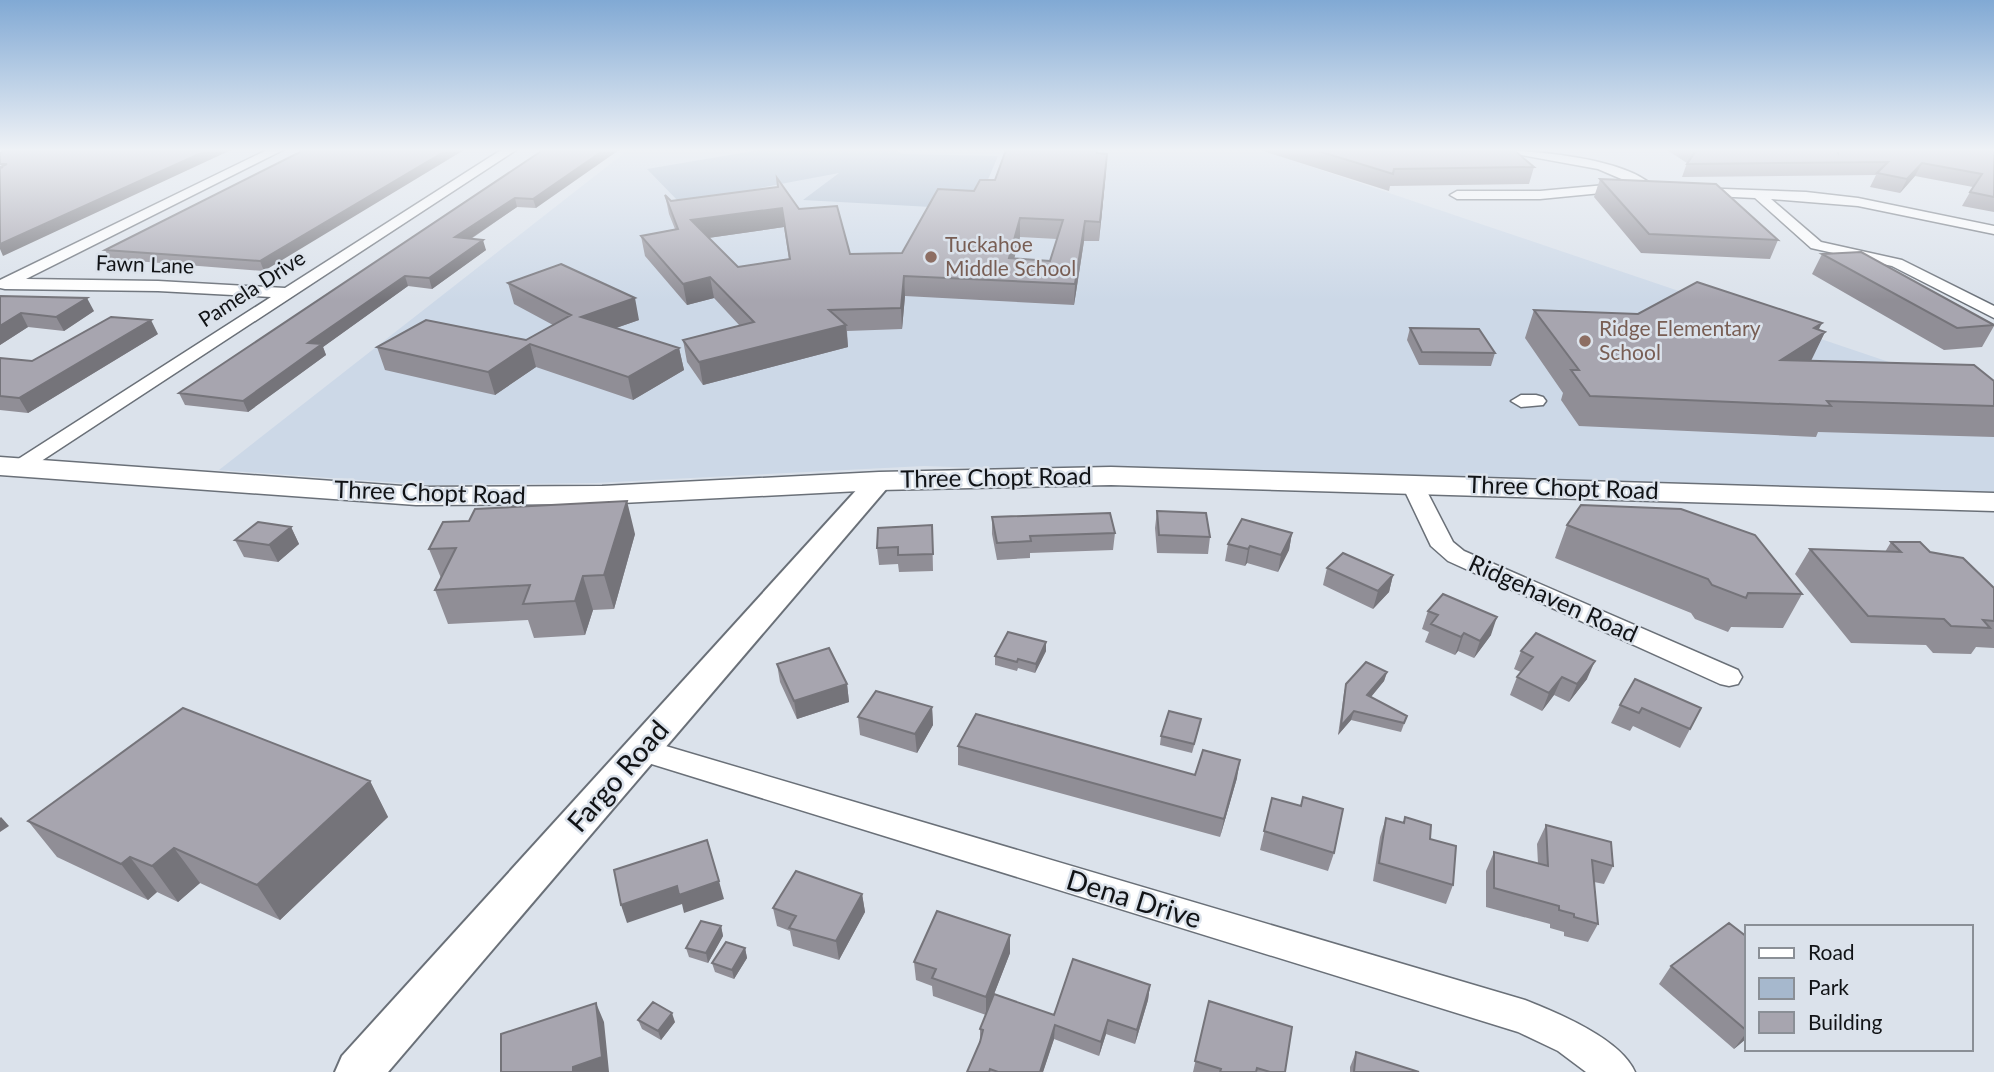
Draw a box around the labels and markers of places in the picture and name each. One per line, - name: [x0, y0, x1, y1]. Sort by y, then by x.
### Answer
- place label: Tuckahoe Middle School: [945, 231, 1076, 280]
- marker: Tuckahoe Middle School: [923, 249, 939, 265]
- place label: Ridge Elementary School: [1599, 315, 1761, 364]
- marker: Ridge Elementary School: [1577, 333, 1593, 349]

